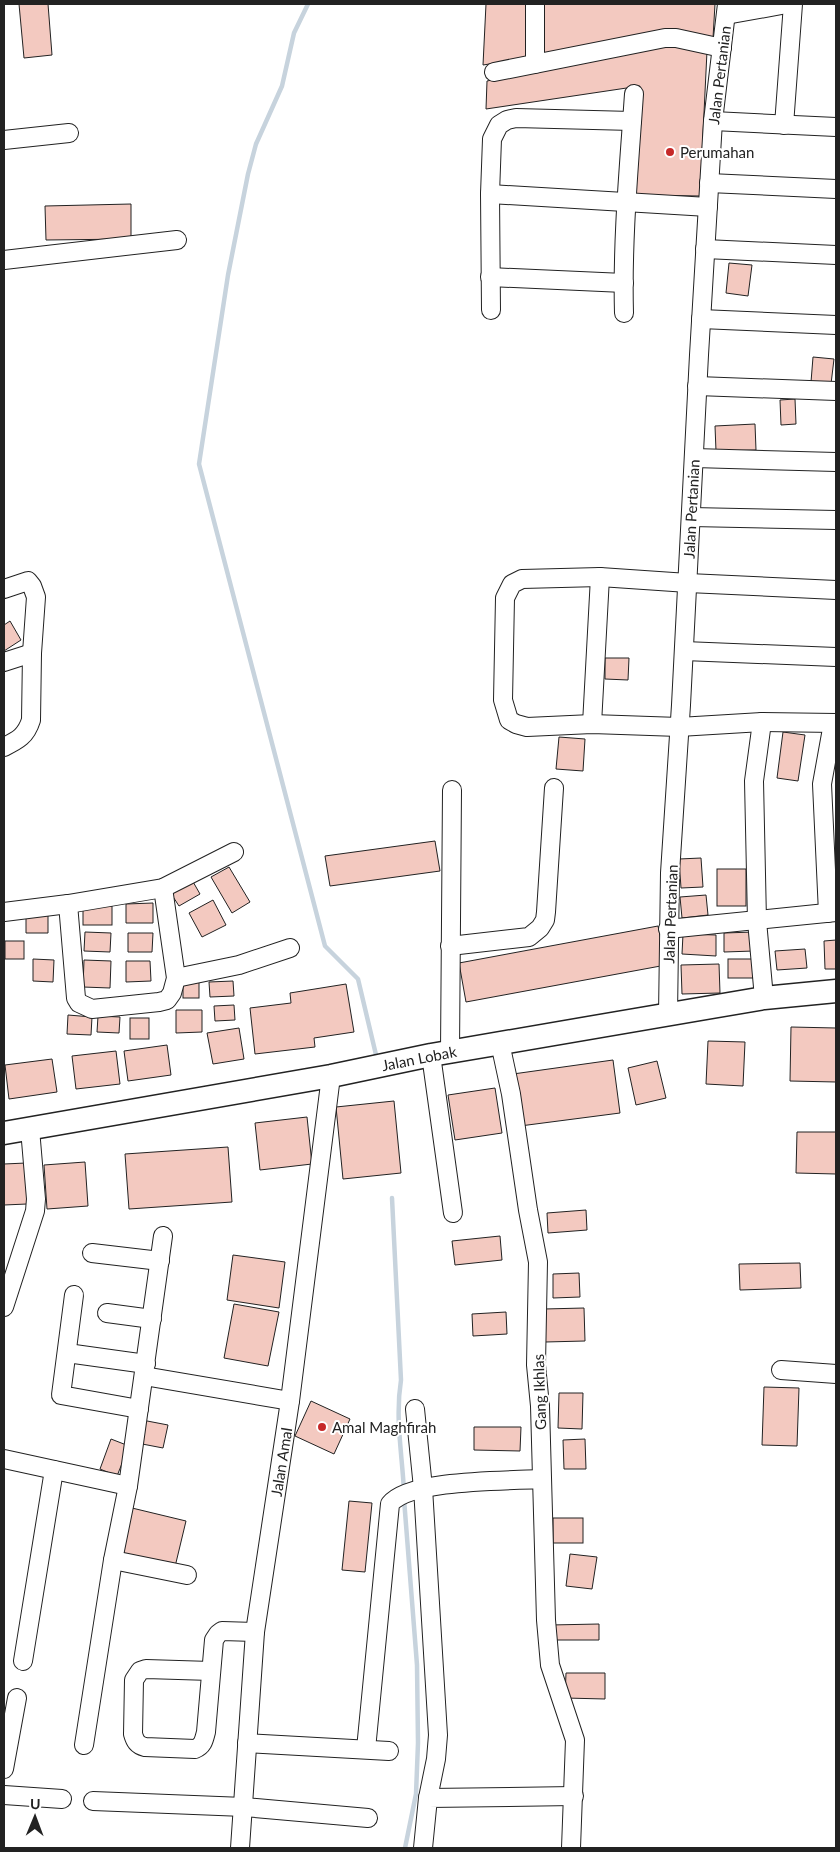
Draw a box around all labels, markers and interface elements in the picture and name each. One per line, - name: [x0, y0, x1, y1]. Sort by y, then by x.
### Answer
- street label: Jalan Pertanian: [704, 25, 734, 125]
- place label: Perumahan: [680, 143, 754, 161]
- marker: Perumahan: [664, 146, 676, 158]
- street label: Jalan Pertanian: [679, 459, 703, 559]
- street label: Jalan Pertanian: [659, 864, 681, 964]
- street label: Jalan Lobak: [380, 1042, 458, 1074]
- street label: Gang Ikhlas: [529, 1354, 549, 1430]
- place label: Amal Maghfirah: [332, 1418, 436, 1436]
- marker: Amal Maghfirah: [316, 1421, 328, 1433]
- street label: Jalan Amal: [267, 1426, 295, 1498]
- north arrow: [10, 1792, 60, 1842]
- text: U: [30, 1795, 41, 1812]

